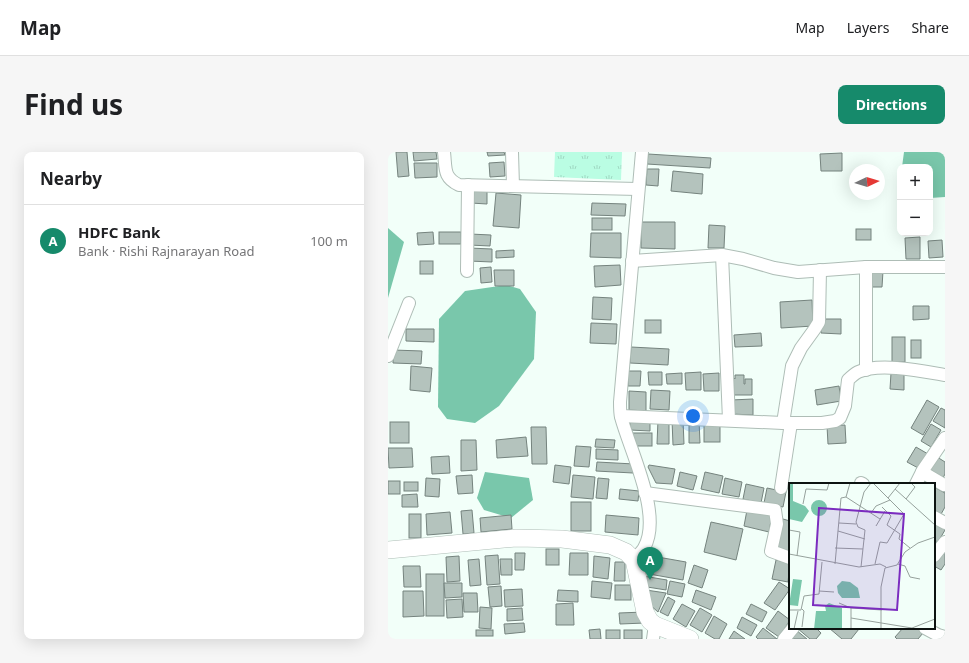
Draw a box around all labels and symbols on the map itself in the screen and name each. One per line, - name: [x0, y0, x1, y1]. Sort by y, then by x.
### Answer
- north arrow: [849, 164, 885, 200]
- your location: [683, 406, 703, 426]
- inset map: [789, 483, 935, 629]
- pin: A: [637, 547, 663, 580]

